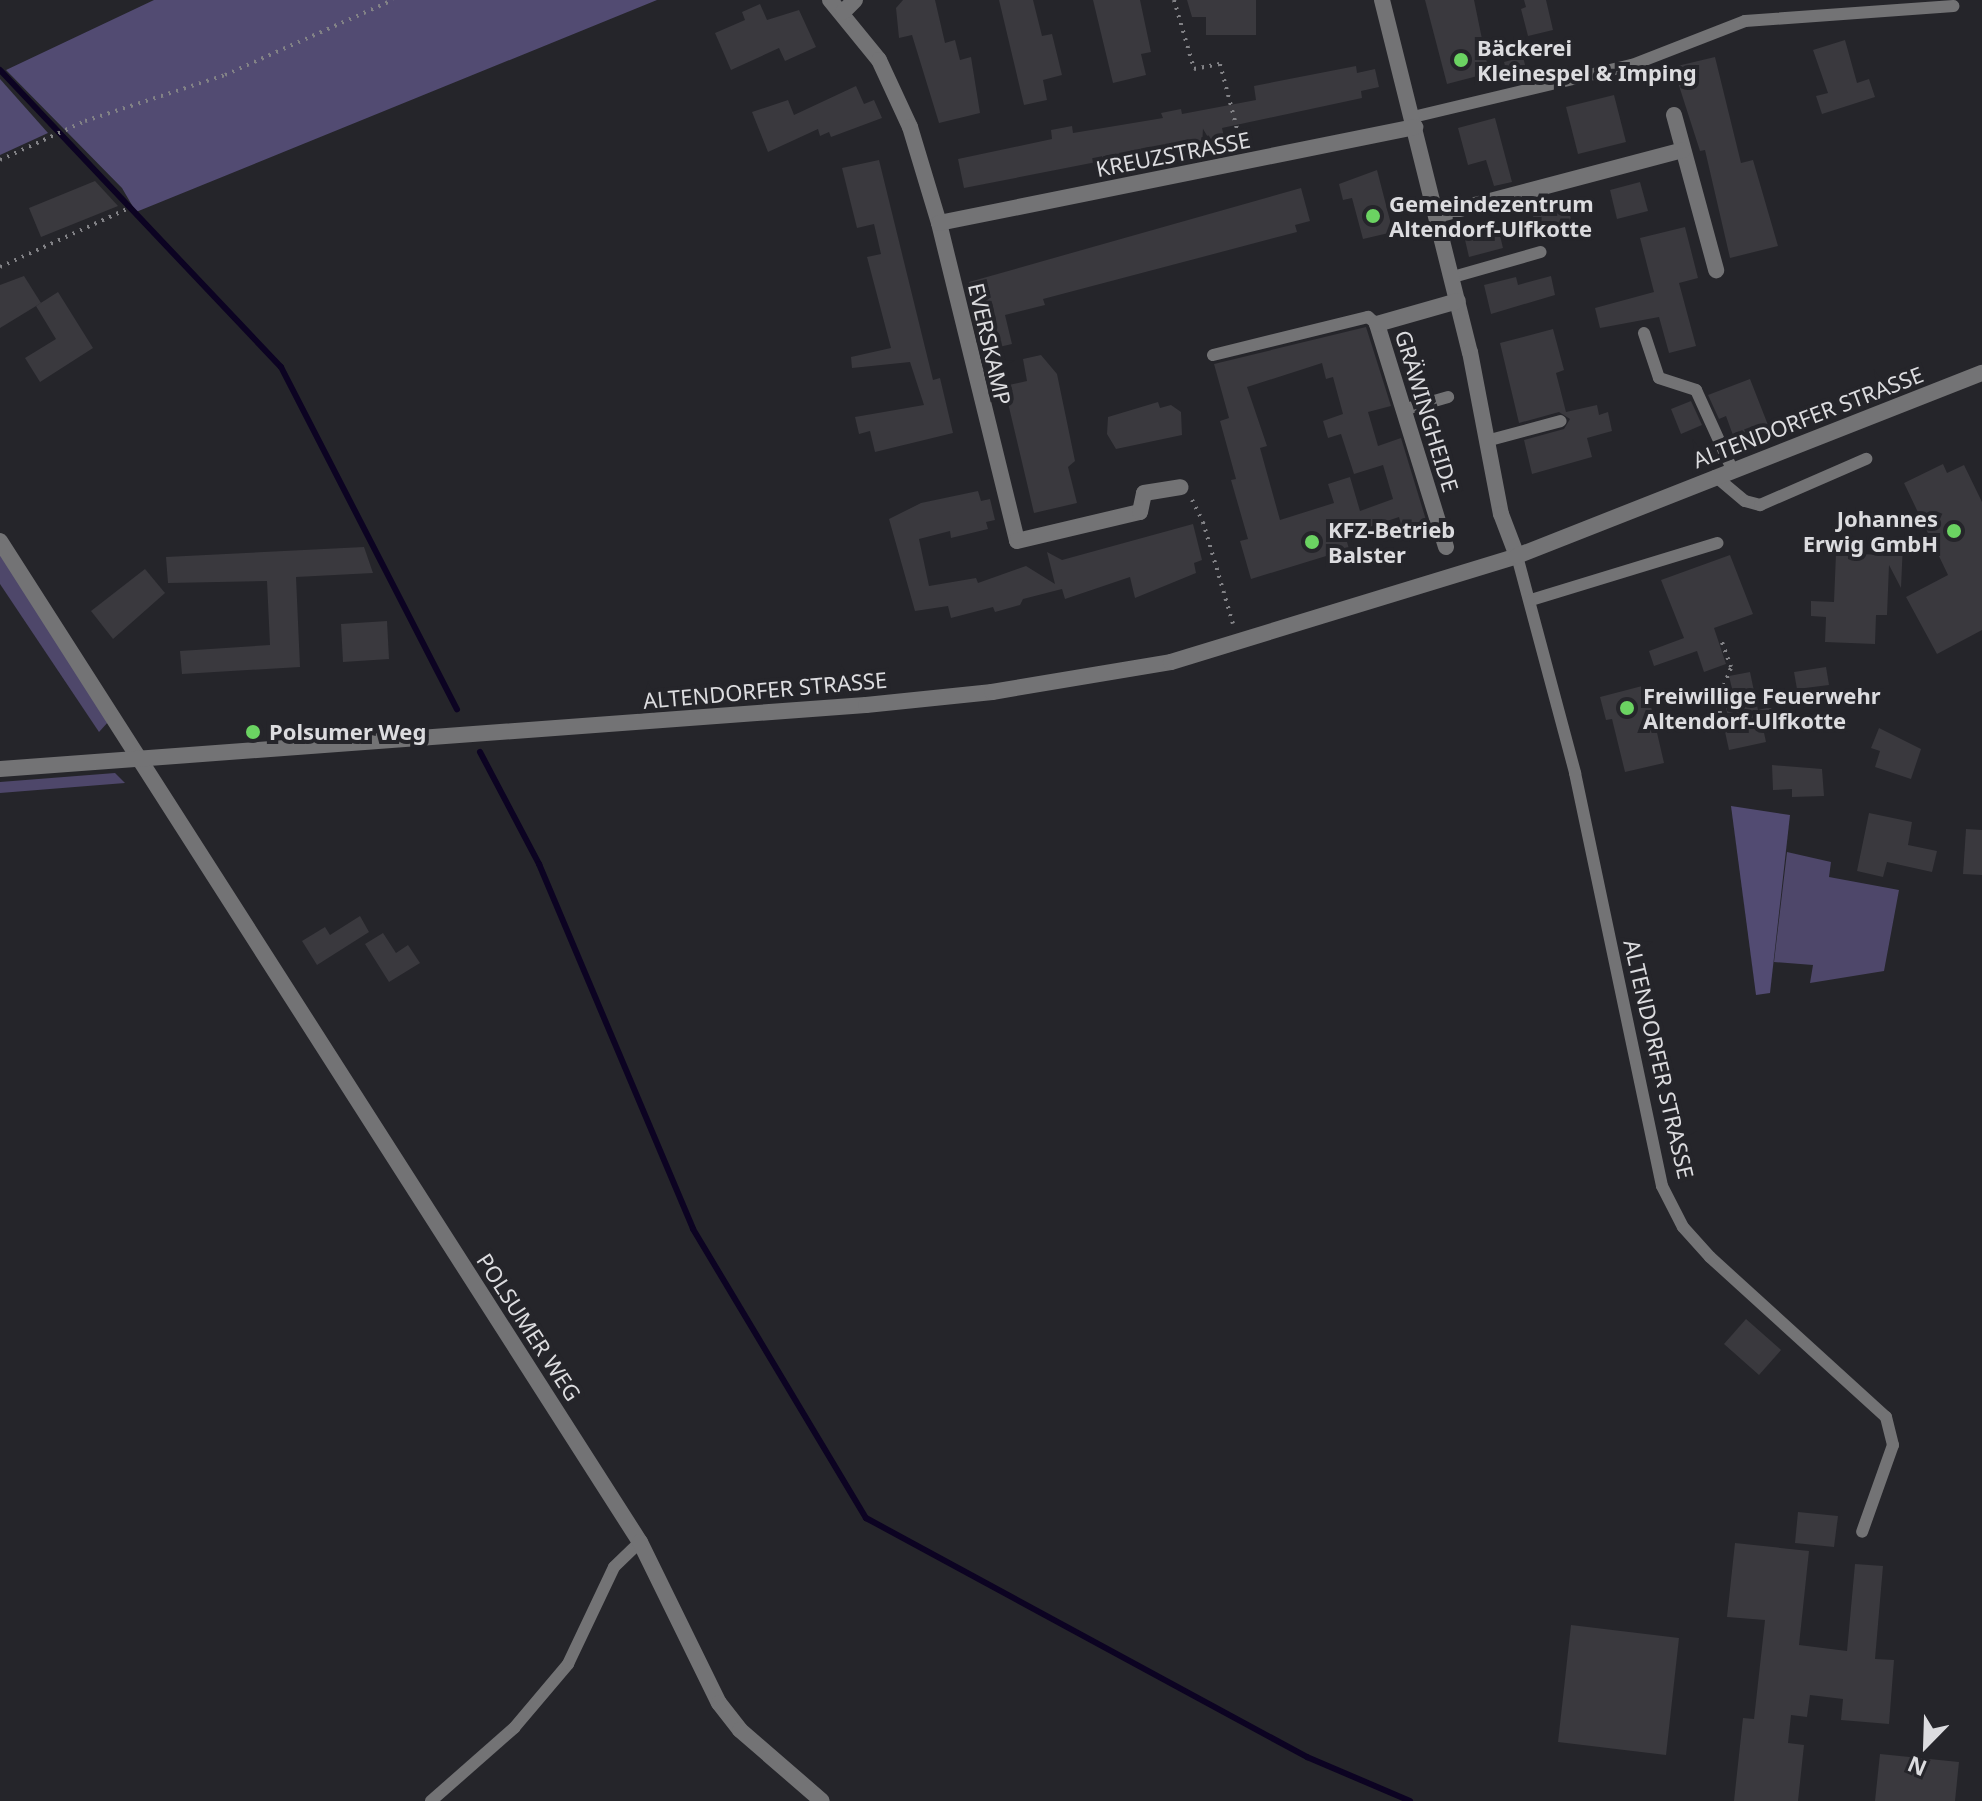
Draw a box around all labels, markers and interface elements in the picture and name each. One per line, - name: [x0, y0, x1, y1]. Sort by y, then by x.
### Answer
- place label: Bäckerei Kleinespel & Imping: [1477, 34, 1697, 86]
- marker: Bäckerei Kleinespel & Imping: [1452, 51, 1470, 69]
- street label: KREUZSTRASSE: [1094, 126, 1252, 182]
- place label: Gemeindezentrum Altendorf-Ulfkotte: [1389, 190, 1594, 242]
- marker: Gemeindezentrum Altendorf-Ulfkotte: [1364, 207, 1382, 225]
- street label: EVERSKAMP: [963, 280, 1017, 408]
- street label: GRÄWINGHEIDE: [1390, 327, 1464, 495]
- street label: ALTENDORFER STRASSE: [1689, 361, 1927, 473]
- place label: Johannes Erwig GmbH: [1803, 505, 1938, 556]
- place label: KFZ-Betrieb Balster: [1328, 516, 1455, 568]
- marker: Johannes Erwig GmbH: [1945, 522, 1963, 540]
- marker: KFZ-Betrieb Balster: [1303, 533, 1321, 551]
- street label: ALTENDORFER STRASSE: [642, 666, 888, 714]
- place label: Freiwillige Feuerwehr Altendorf-Ulfkotte: [1643, 682, 1881, 734]
- marker: Freiwillige Feuerwehr Altendorf-Ulfkotte: [1618, 699, 1636, 717]
- place label: Polsumer Weg: [269, 719, 426, 745]
- marker: Polsumer Weg: [244, 723, 262, 741]
- street label: ALTENDORFER STRASSE: [1619, 937, 1699, 1181]
- street label: POLSUMER WEG: [472, 1248, 586, 1406]
- north arrow: [1886, 1705, 1966, 1785]
- text: N: [1903, 1750, 1931, 1784]

